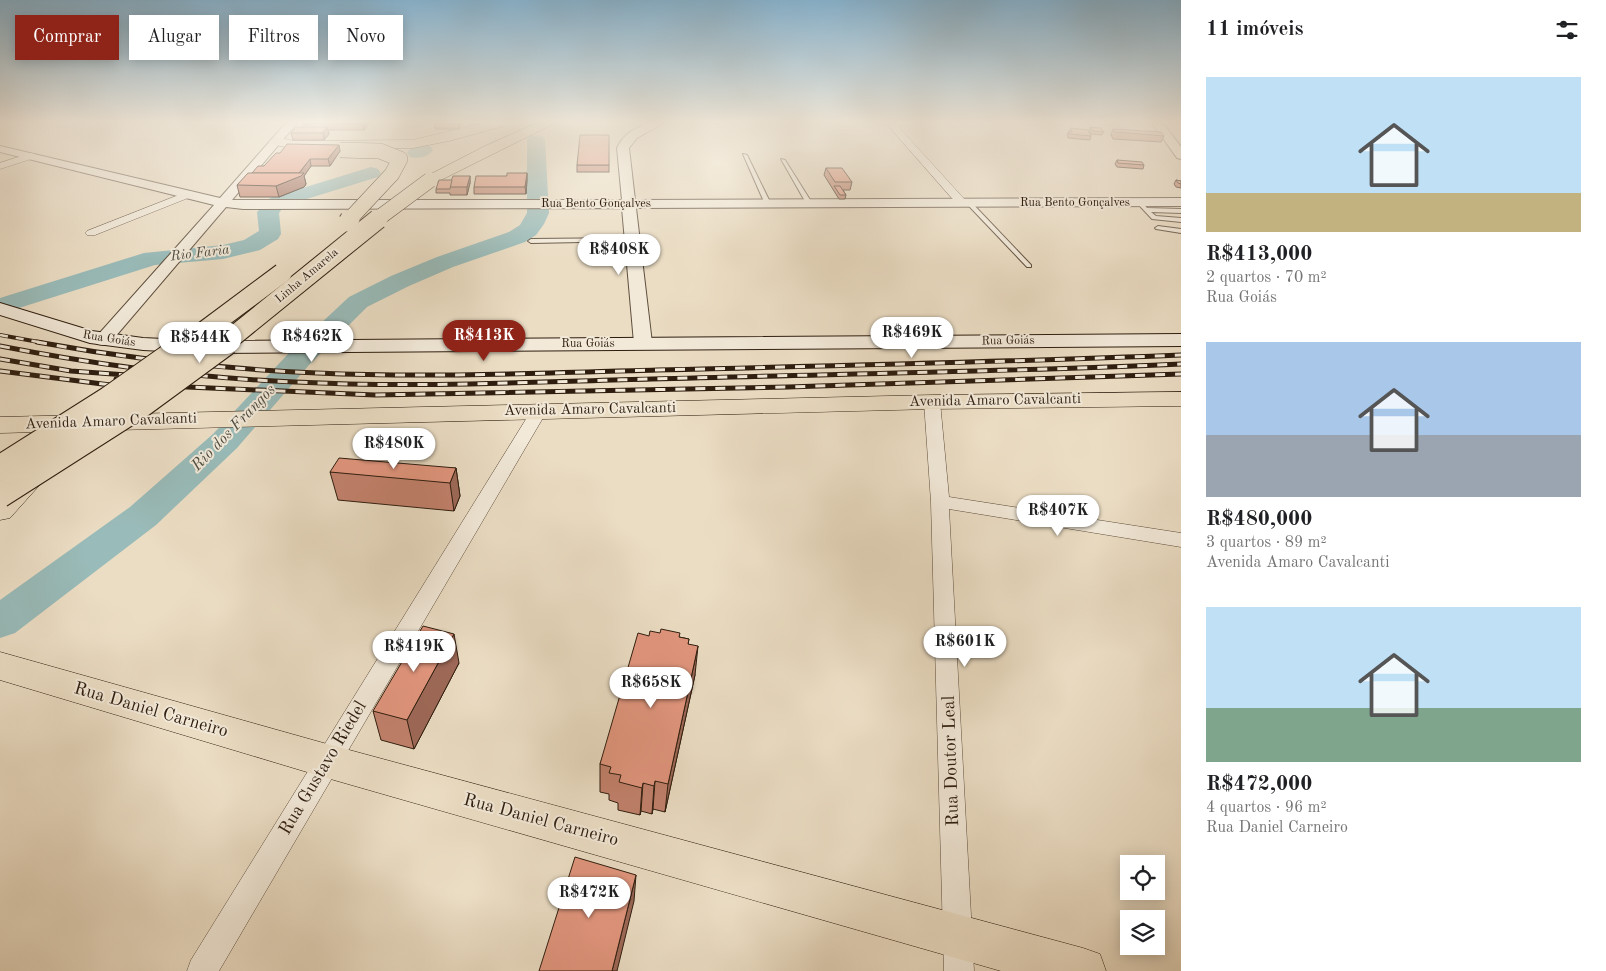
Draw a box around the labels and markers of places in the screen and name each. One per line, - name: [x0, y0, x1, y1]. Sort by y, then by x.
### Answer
- pin: R$408K: [578, 234, 660, 276]
- pin: R$469K: [871, 316, 953, 359]
- pin: R$462K: [271, 320, 353, 363]
- pin: R$413K: [443, 320, 525, 362]
- pin: R$544K: [159, 322, 241, 364]
- pin: R$480K: [353, 428, 435, 470]
- pin: R$407K: [1017, 494, 1099, 537]
- pin: R$601K: [924, 626, 1006, 668]
- pin: R$419K: [373, 630, 455, 673]
- pin: R$658K: [610, 666, 692, 709]
- pin: R$472K: [548, 876, 630, 919]

